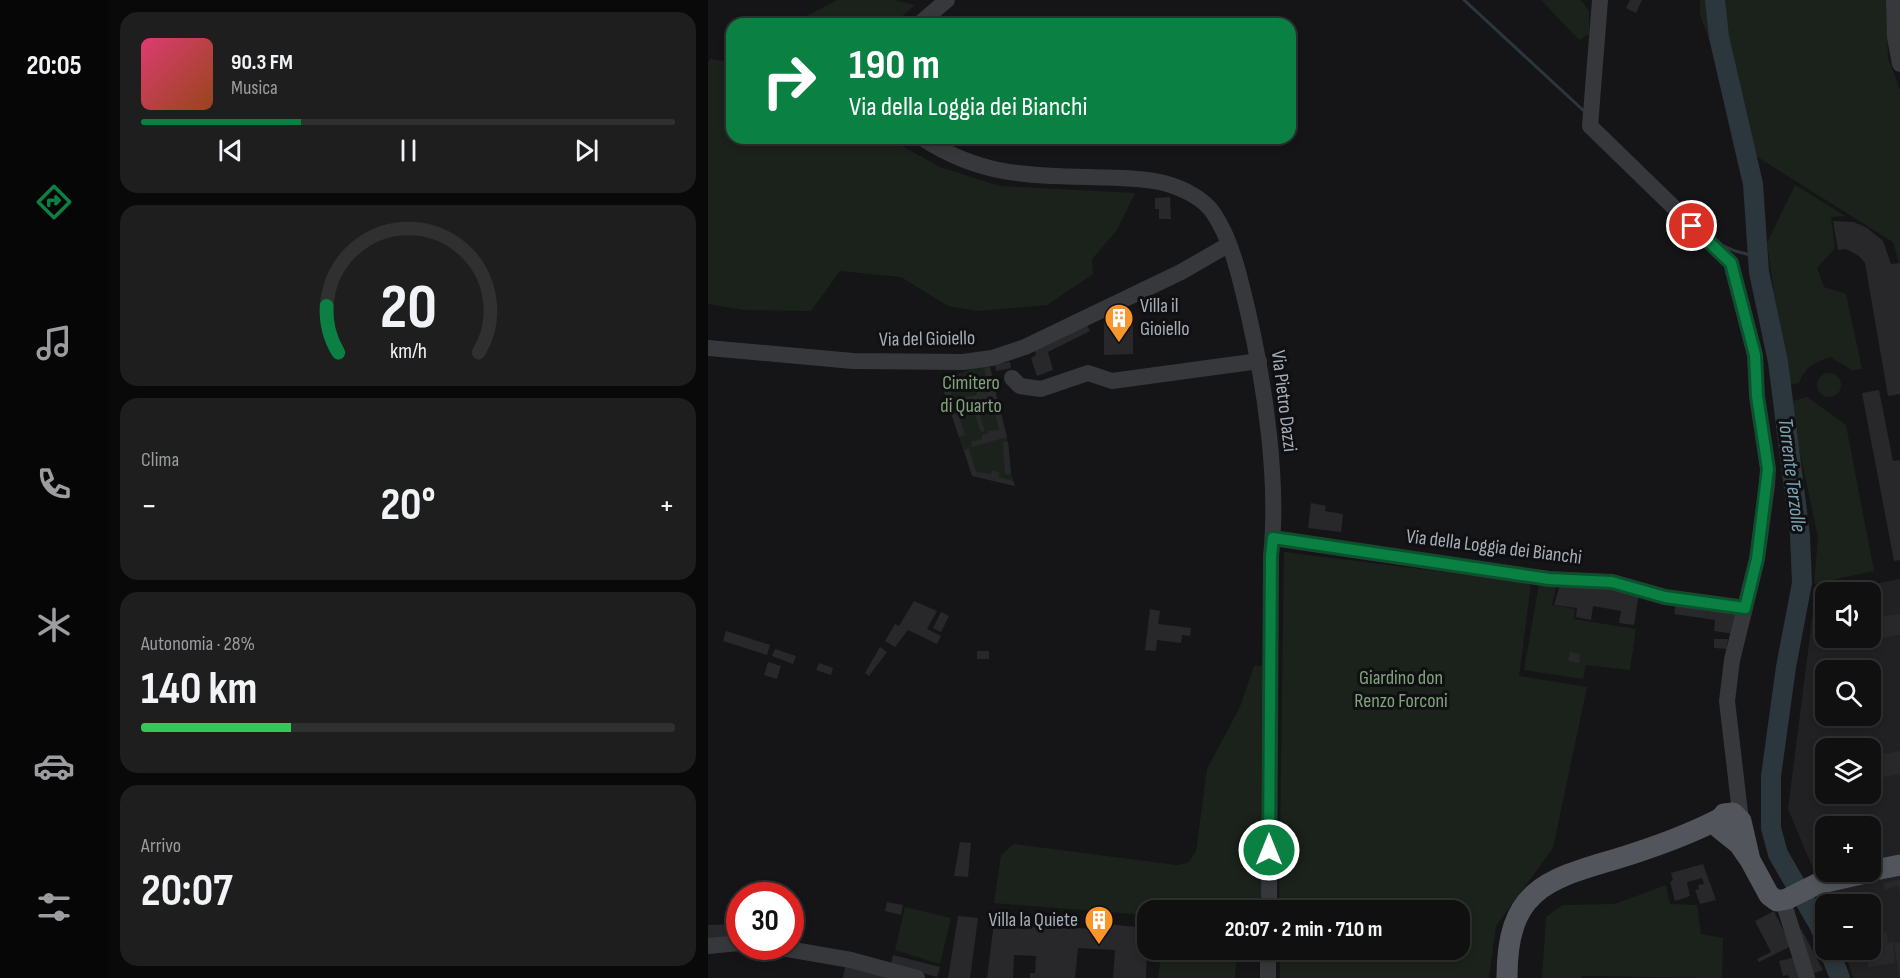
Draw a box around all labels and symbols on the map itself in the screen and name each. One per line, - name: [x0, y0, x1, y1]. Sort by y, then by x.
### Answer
- pin: [1666, 200, 1717, 251]
- place label: Villa il Gioiello: [1140, 294, 1190, 341]
- building icon: Villa il Gioiello: [1103, 302, 1135, 344]
- street label: Via del Gioiello: [879, 326, 975, 352]
- street label: Via Pietro Dazzi: [1266, 349, 1302, 453]
- park label: Cimitero di Quarto: [940, 371, 1002, 418]
- water label: Torrente Terzolle: [1773, 417, 1811, 533]
- street label: Via della Loggia dei Bianchi: [1405, 524, 1583, 570]
- park label: Giardino don Renzo Forconi: [1354, 666, 1448, 713]
- position arrow: [1237, 818, 1301, 882]
- speed limit sign: 30: [726, 882, 804, 960]
- building icon: Villa la Quiete: [1083, 904, 1115, 946]
- place label: Villa la Quiete: [988, 908, 1078, 932]

